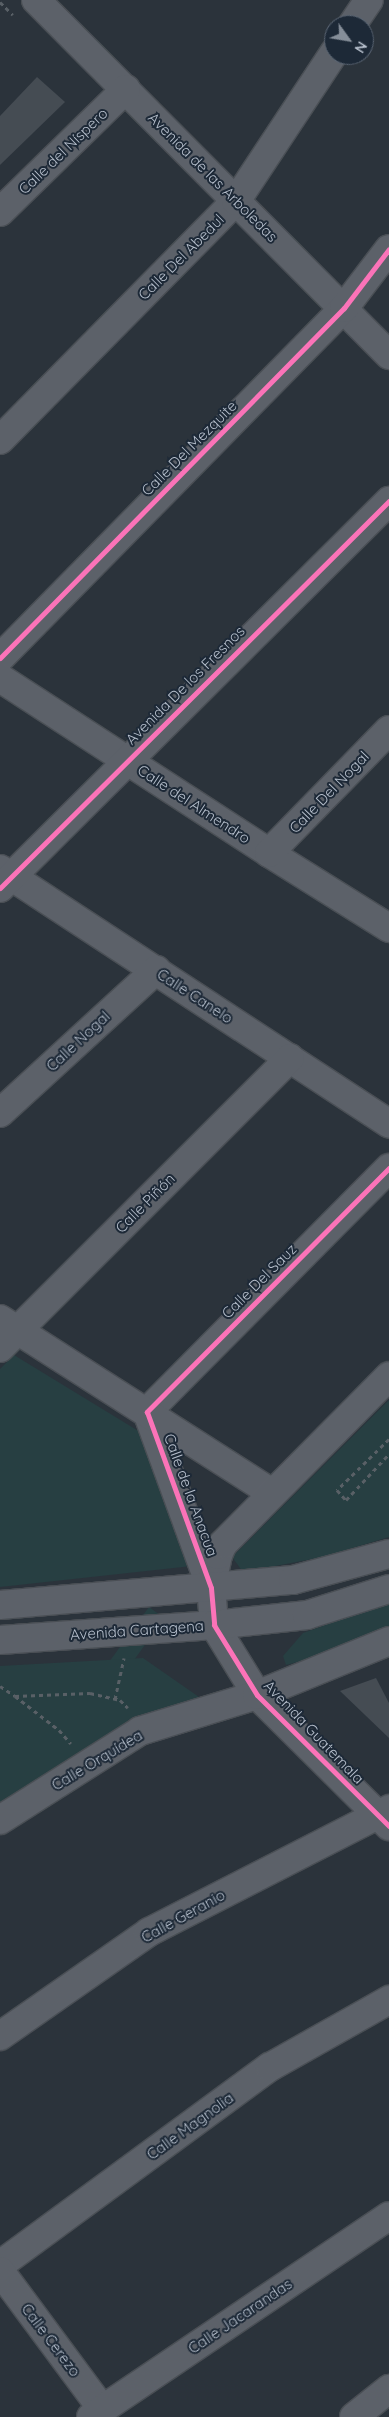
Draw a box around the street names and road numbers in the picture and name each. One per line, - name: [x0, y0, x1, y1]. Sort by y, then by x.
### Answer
- street label: Calle del Níspero: [15, 104, 111, 198]
- street label: Avenida de las Arboledas: [145, 109, 281, 245]
- street label: Calle Del Abedul: [134, 210, 228, 304]
- street label: Calle Del Mezquite: [138, 397, 240, 499]
- street label: Avenida De los Fresnos: [122, 622, 248, 748]
- street label: Calle Del Nogal: [285, 747, 373, 837]
- street label: Calle del Almendro: [134, 761, 254, 847]
- street label: Calle Canelo: [154, 965, 236, 1027]
- street label: Calle Nogal: [43, 1007, 113, 1075]
- street label: Calle Piñón: [111, 1169, 179, 1237]
- street label: Calle Del Sauz: [218, 1240, 300, 1322]
- street label: Calle de la Anacua: [160, 1431, 222, 1559]
- street label: Avenida Cartagena: [70, 1616, 204, 1644]
- street label: Avenida Guatemala: [260, 1677, 368, 1787]
- street label: Calle Orquídea: [48, 1726, 146, 1794]
- street label: Calle Geranio: [138, 1886, 228, 1946]
- street label: Calle Magnolia: [143, 2089, 237, 2163]
- street label: Calle Jacarandas: [185, 2275, 295, 2357]
- street label: Calle Cerezo: [18, 2300, 84, 2380]

